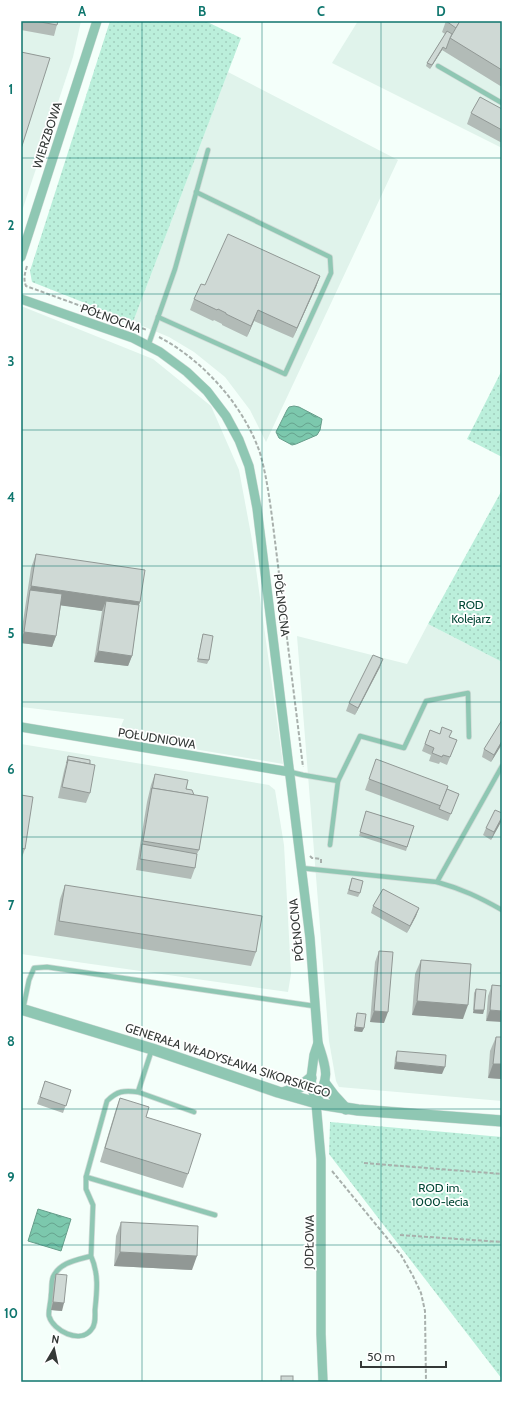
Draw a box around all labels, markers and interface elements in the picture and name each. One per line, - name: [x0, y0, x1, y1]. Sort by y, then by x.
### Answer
- text: A: [78, 3, 87, 19]
- text: B: [198, 3, 206, 19]
- text: C: [317, 3, 325, 19]
- text: D: [436, 3, 446, 19]
- text: 1: [9, 81, 13, 97]
- street label: WIERZBOWA: [29, 99, 65, 170]
- text: 2: [8, 217, 15, 233]
- street label: PÓŁNOCNA: [79, 300, 144, 336]
- text: 3: [7, 353, 15, 369]
- text: 4: [7, 489, 15, 505]
- street label: PÓŁNOCNA: [271, 573, 293, 638]
- park label: ROD Kolejarz: [451, 597, 491, 626]
- text: 5: [8, 625, 15, 641]
- street label: POŁUDNIOWA: [117, 724, 198, 752]
- text: 6: [7, 761, 15, 777]
- text: 7: [8, 897, 15, 913]
- street label: PÓŁNOCNA: [285, 897, 307, 962]
- street label: GENERAŁA WŁADYSŁAWA SIKORSKIEGO: [123, 1020, 333, 1100]
- text: 8: [7, 1033, 15, 1049]
- text: 9: [7, 1169, 15, 1185]
- park label: ROD im. 1000-lecia: [412, 1180, 469, 1209]
- street label: JODŁOWA: [301, 1214, 317, 1270]
- text: 10: [4, 1305, 18, 1321]
- north arrow: [34, 1329, 74, 1369]
- text: N: [51, 1332, 61, 1347]
- scale bar: [361, 1343, 446, 1369]
- text: 50 m: [367, 1349, 395, 1364]

